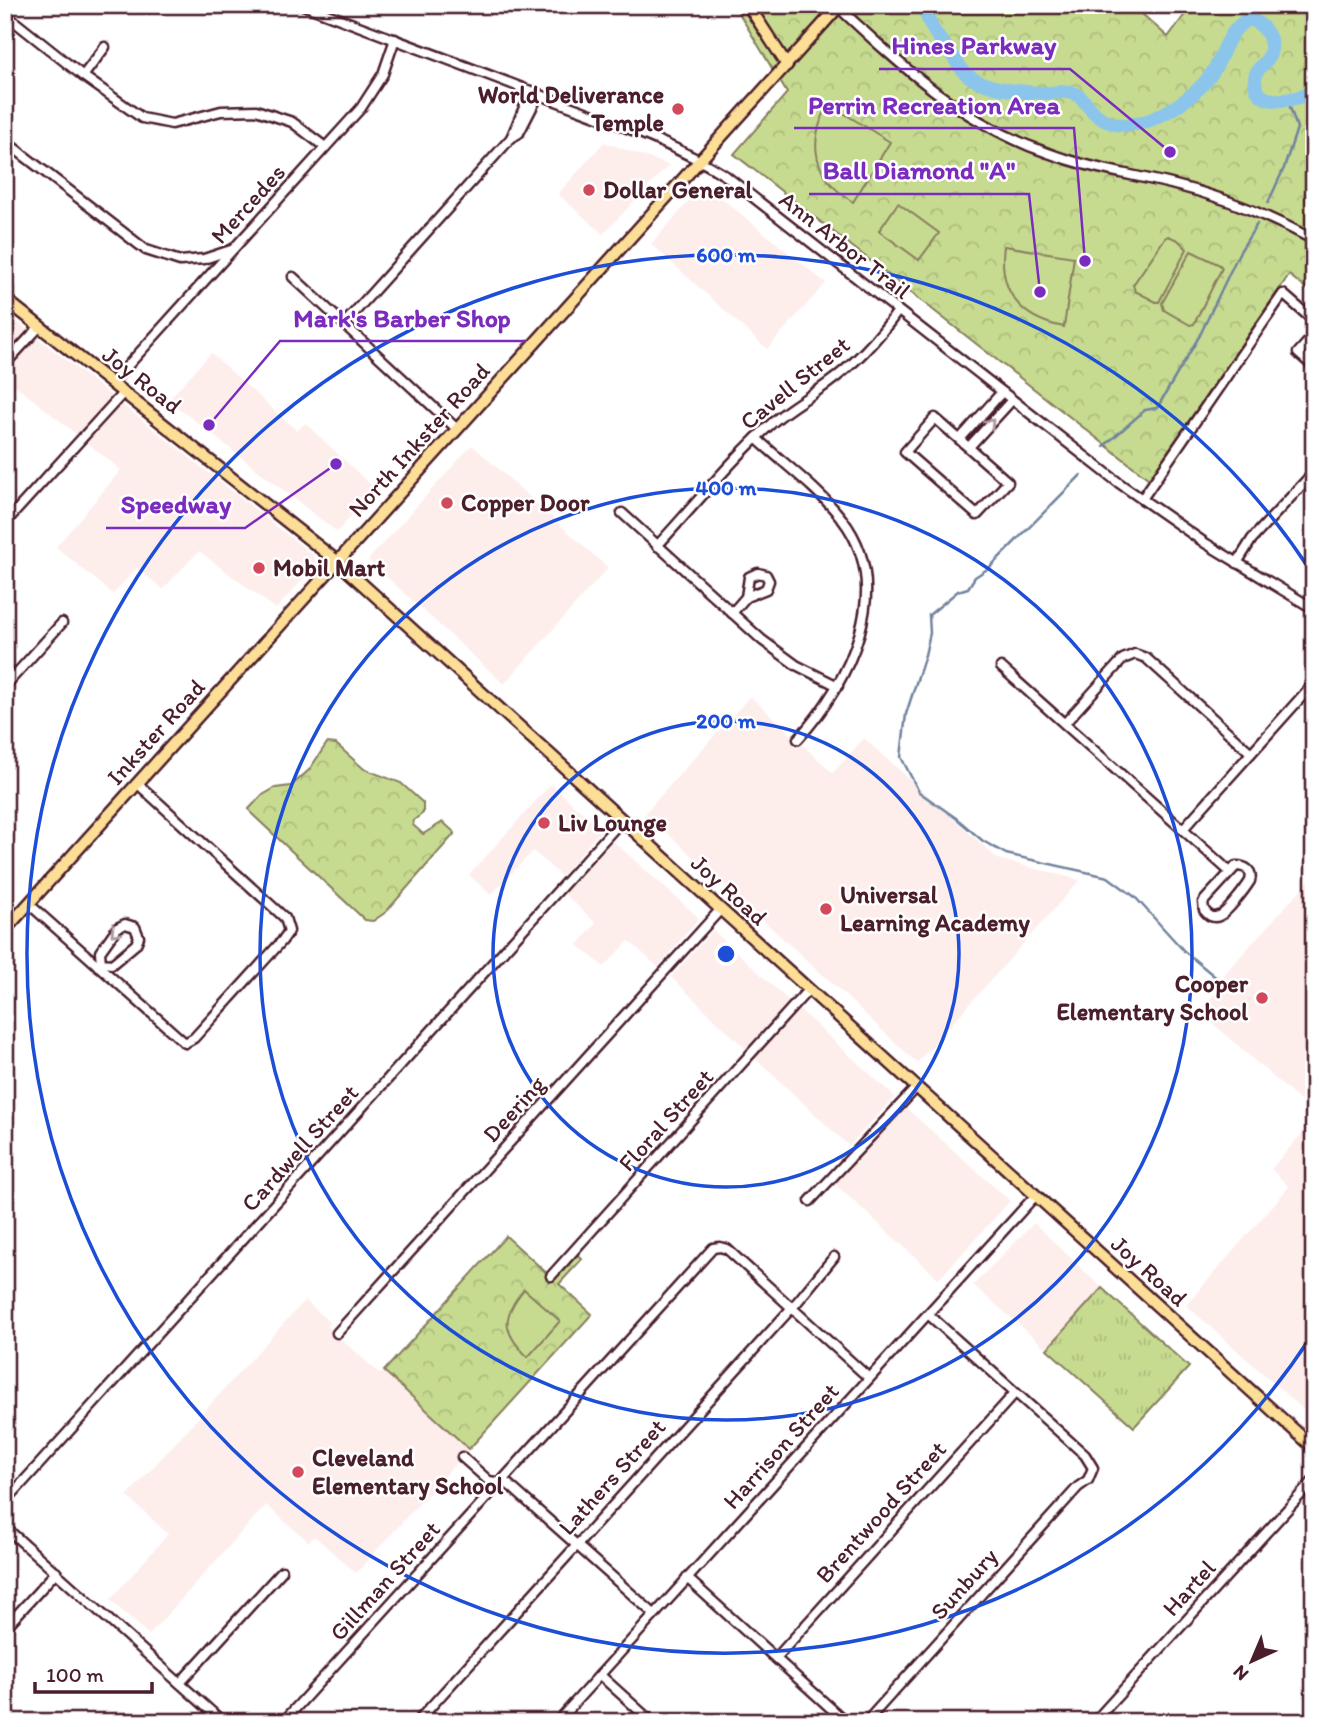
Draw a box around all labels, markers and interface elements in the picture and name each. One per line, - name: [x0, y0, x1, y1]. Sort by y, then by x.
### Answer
- callout: Hines Parkway: [879, 22, 1070, 69]
- text: Hines Parkway: [892, 29, 1057, 61]
- place label: World Deliverance Temple: [478, 80, 664, 138]
- callout: Perrin Recreation Area: [794, 81, 1074, 128]
- text: Perrin Recreation Area: [808, 89, 1060, 121]
- marker: World Deliverance Temple: [670, 101, 686, 117]
- callout: Ball Diamond "A": [809, 147, 1029, 194]
- text: Ball Diamond "A": [823, 154, 1015, 186]
- street label: Mercedes: [204, 158, 291, 250]
- place label: Dollar General: [603, 175, 752, 204]
- marker: Dollar General: [581, 182, 597, 198]
- street label: Ann Arbor Trail: [774, 184, 917, 305]
- text: 600 m: [696, 242, 756, 267]
- callout: Mark's Barber Shop: [280, 294, 525, 341]
- text: Mark's Barber Shop: [293, 302, 511, 334]
- street label: Cavell Street: [734, 330, 855, 436]
- street label: Joy Road: [97, 340, 188, 420]
- street label: North Inkster Road: [342, 356, 496, 523]
- one-way arrow: [982, 419, 995, 432]
- text: 400 m: [696, 475, 757, 500]
- callout: Speedway: [106, 481, 245, 528]
- text: Speedway: [121, 488, 232, 520]
- place label: Copper Door: [461, 488, 590, 518]
- marker: Copper Door: [439, 495, 455, 511]
- place label: Mobil Mart: [273, 553, 385, 582]
- marker: Mobil Mart: [251, 560, 267, 576]
- street label: Inkster Road: [100, 673, 211, 791]
- text: 200 m: [696, 708, 756, 733]
- place label: Liv Lounge: [558, 808, 667, 838]
- marker: Liv Lounge: [536, 815, 552, 831]
- street label: Joy Road: [685, 848, 774, 931]
- place label: Universal Learning Academy: [840, 880, 1031, 938]
- marker: Universal Learning Academy: [818, 901, 834, 917]
- one-way arrow: [111, 924, 124, 937]
- centre of rings: [714, 942, 738, 966]
- place label: Cooper Elementary School: [1057, 969, 1249, 1027]
- marker: Cooper Elementary School: [1254, 990, 1270, 1006]
- street label: Floral Street: [612, 1062, 719, 1177]
- street label: Deering: [476, 1069, 551, 1148]
- street label: Cardwell Street: [235, 1078, 364, 1217]
- street label: Joy Road: [1105, 1229, 1194, 1312]
- street label: Harrison Street: [716, 1377, 845, 1515]
- street label: Lathers Street: [552, 1412, 671, 1541]
- street label: Brentwood Street: [809, 1435, 952, 1589]
- place label: Cleveland Elementary School: [312, 1443, 504, 1501]
- marker: Cleveland Elementary School: [290, 1464, 306, 1480]
- street label: Gillman Street: [323, 1515, 446, 1647]
- street label: Sunbury: [924, 1542, 1003, 1626]
- street label: Hartel: [1156, 1553, 1222, 1622]
- north arrow: [1218, 1626, 1288, 1696]
- scale bar: [35, 1650, 152, 1694]
- text: N: [1228, 1660, 1253, 1686]
- text: 100 m: [46, 1662, 104, 1687]

